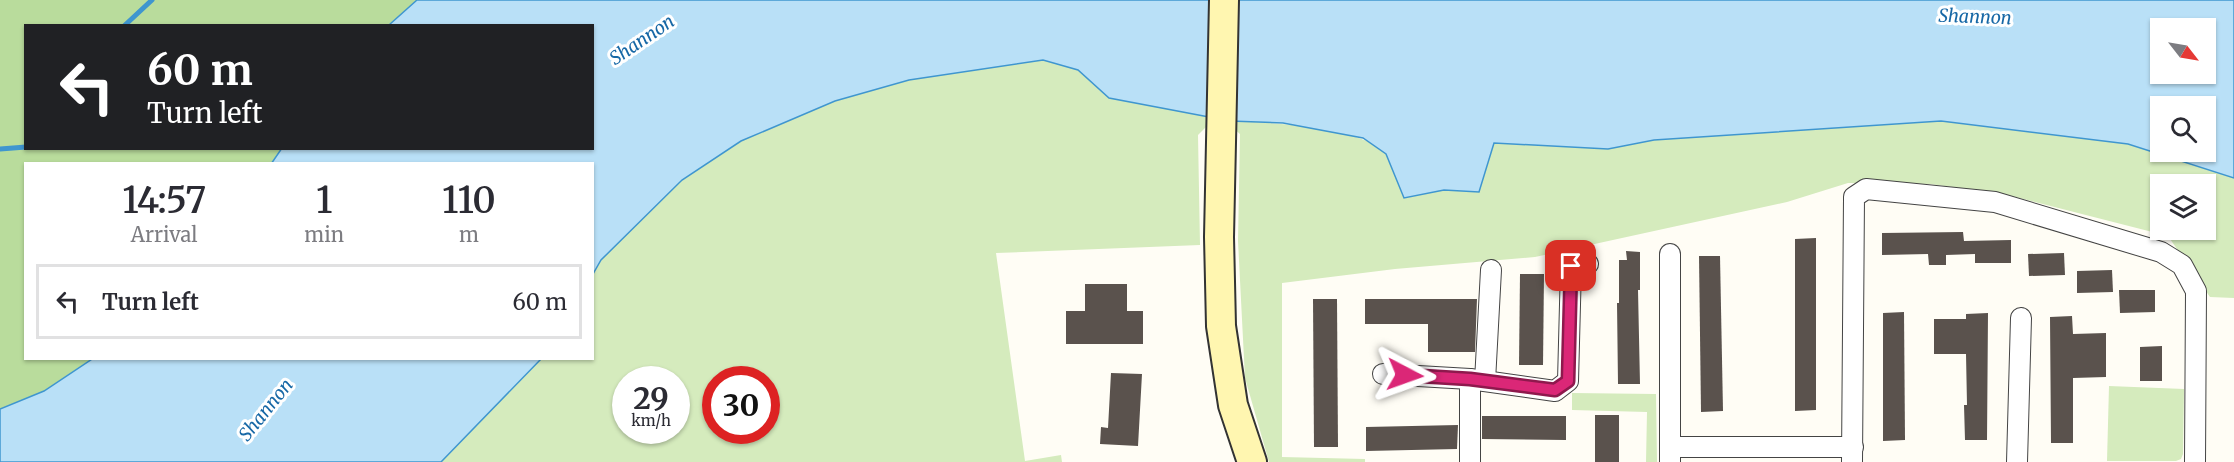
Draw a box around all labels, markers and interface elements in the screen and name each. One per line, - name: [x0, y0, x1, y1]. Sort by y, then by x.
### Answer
- water label: Shannon: [1938, 4, 2012, 29]
- water label: Shannon: [605, 10, 679, 70]
- north arrow: [2150, 18, 2216, 84]
- map controls: [2150, 18, 2216, 240]
- text: 60 m: [147, 44, 253, 96]
- icon: left: [48, 48, 126, 126]
- text: Turn left: [147, 96, 262, 130]
- button: search: [2150, 96, 2216, 162]
- button: layers: [2150, 174, 2216, 240]
- text: 14:57: [122, 178, 206, 223]
- text: 1: [316, 178, 332, 223]
- text: 110: [442, 178, 496, 223]
- text: Arrival: [131, 222, 198, 247]
- text: min: [304, 222, 344, 247]
- text: m: [459, 222, 479, 247]
- pin: [1545, 240, 1596, 291]
- icon: arrive: [1554, 249, 1587, 282]
- icon: left: [51, 285, 84, 318]
- text: Turn left: [102, 288, 199, 316]
- text: 60 m: [513, 288, 567, 316]
- position arrow: [1373, 343, 1437, 407]
- speed limit sign: 30: [702, 366, 780, 444]
- water label: Shannon: [234, 374, 298, 445]
- text: 29: [633, 379, 669, 417]
- text: km/h: [631, 411, 671, 430]

